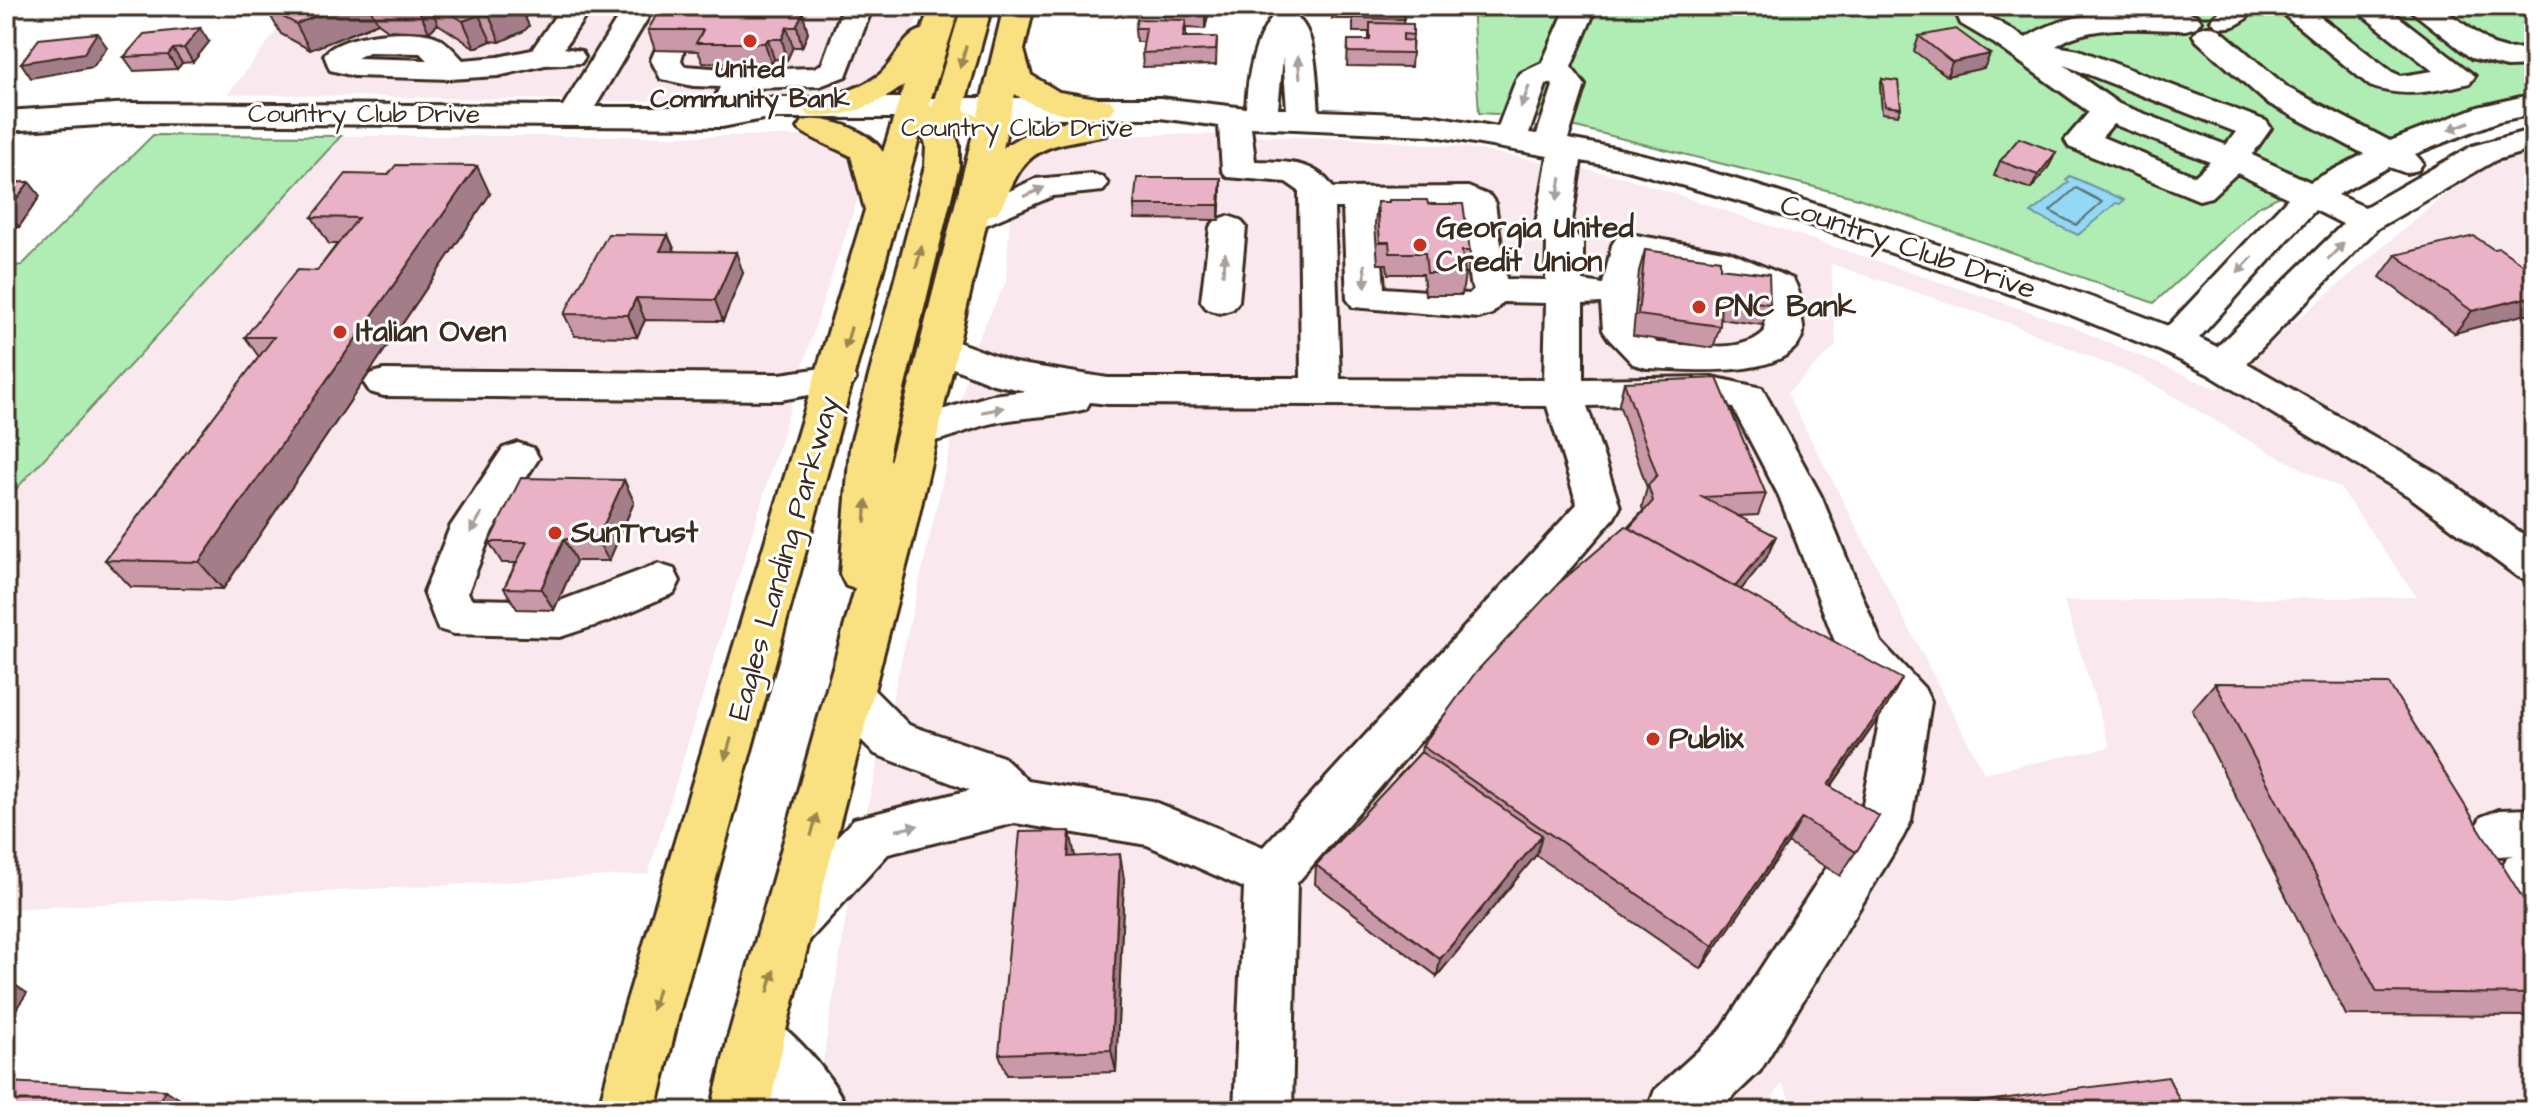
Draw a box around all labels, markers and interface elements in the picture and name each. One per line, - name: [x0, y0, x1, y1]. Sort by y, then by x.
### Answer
- marker: United Community Bank: [741, 32, 759, 50]
- one-way arrow: [956, 45, 969, 69]
- place label: United Community Bank: [650, 51, 851, 120]
- one-way arrow: [1292, 54, 1305, 79]
- one-way arrow: [1519, 86, 1531, 110]
- street label: Country Club Drive: [248, 96, 480, 134]
- street label: Country Club Drive: [901, 110, 1133, 148]
- one-way arrow: [2447, 119, 2471, 132]
- one-way arrow: [1553, 177, 1565, 202]
- street label: Country Club Drive: [1774, 184, 2041, 311]
- one-way arrow: [1022, 185, 1046, 199]
- place label: Georgia United Credit Union: [1436, 207, 1634, 283]
- marker: Georgia United Credit Union: [1411, 236, 1429, 254]
- one-way arrow: [2327, 242, 2345, 261]
- one-way arrow: [913, 245, 926, 270]
- one-way arrow: [1218, 251, 1231, 276]
- one-way arrow: [2237, 255, 2255, 274]
- one-way arrow: [1359, 264, 1372, 289]
- place label: PNC Bank: [1715, 286, 1857, 328]
- marker: PNC Bank: [1690, 298, 1708, 316]
- place label: Italian Oven: [356, 311, 506, 353]
- marker: Italian Oven: [331, 323, 349, 341]
- one-way arrow: [841, 325, 853, 350]
- street label: Eagles Landing Parkway: [718, 391, 851, 725]
- one-way arrow: [981, 403, 1006, 415]
- one-way arrow: [860, 498, 873, 523]
- one-way arrow: [469, 512, 483, 534]
- place label: SunTrust: [570, 512, 699, 554]
- marker: SunTrust: [546, 524, 564, 542]
- place label: Publix: [1669, 718, 1744, 760]
- marker: Publix: [1644, 730, 1662, 748]
- one-way arrow: [721, 738, 734, 762]
- one-way arrow: [808, 812, 821, 836]
- one-way arrow: [895, 821, 920, 834]
- one-way arrow: [765, 968, 778, 992]
- one-way arrow: [649, 987, 661, 1012]

